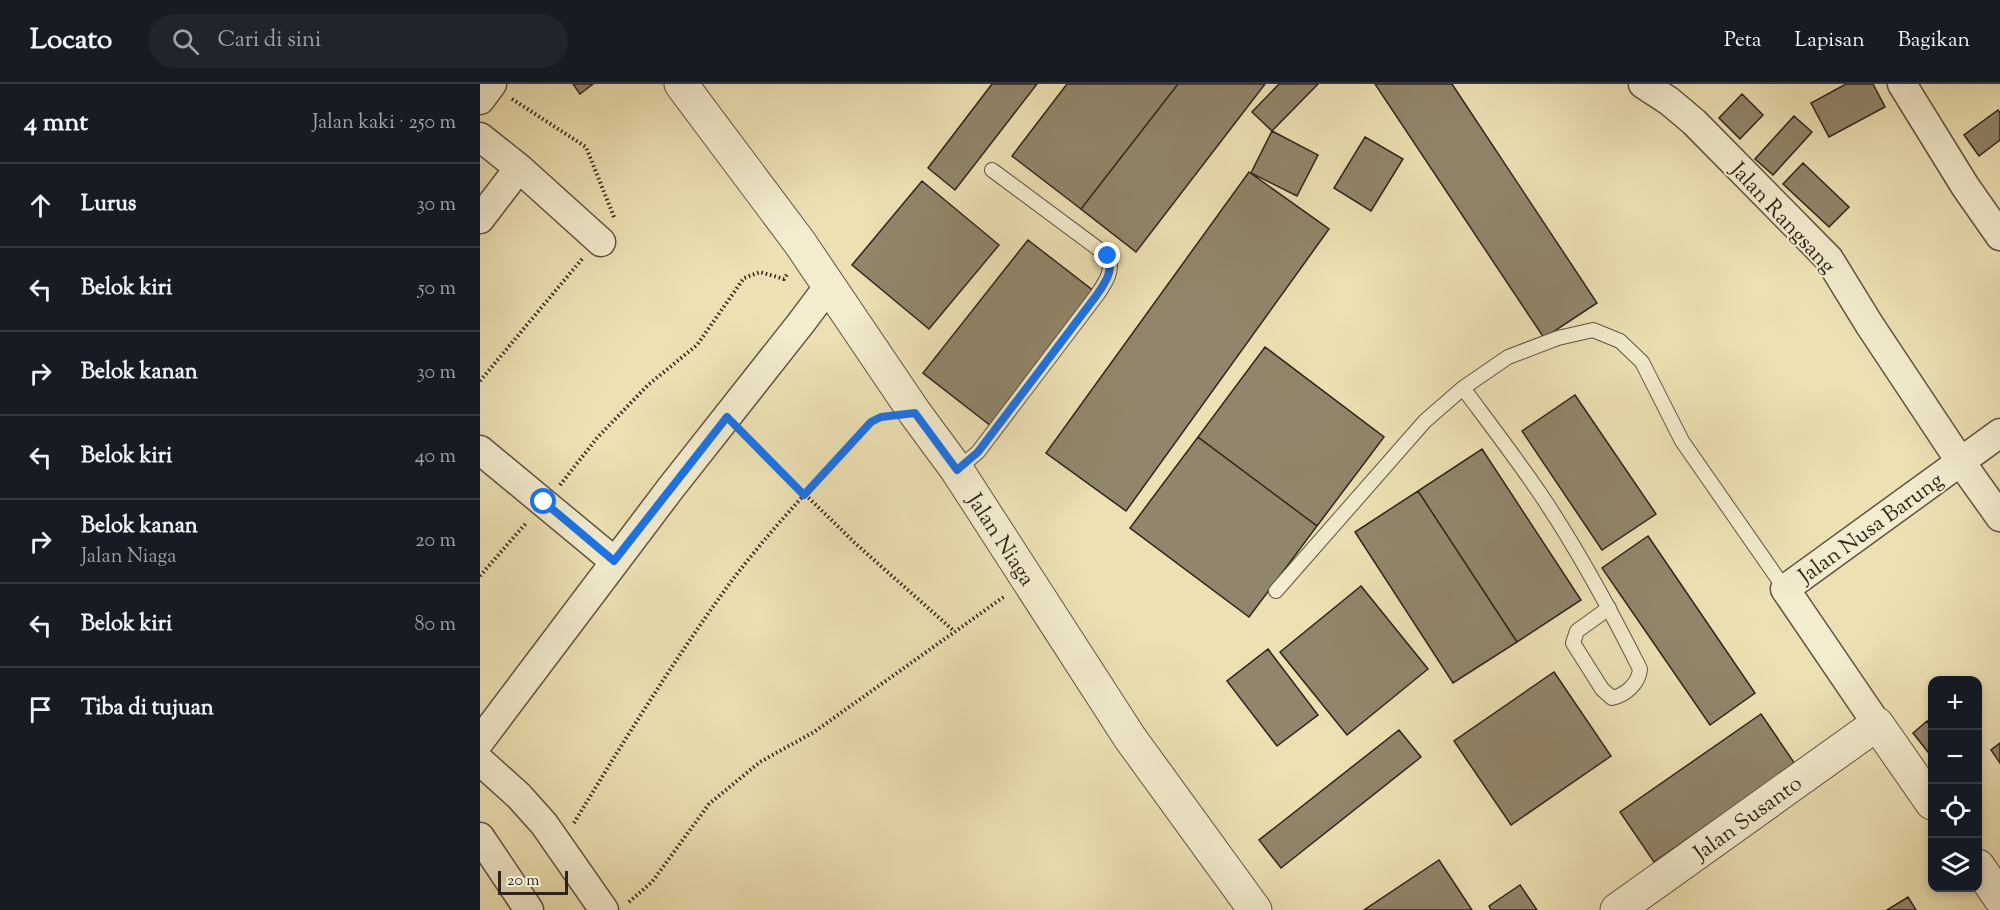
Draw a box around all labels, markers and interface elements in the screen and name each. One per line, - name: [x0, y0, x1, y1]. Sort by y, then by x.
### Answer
- search box: [148, 14, 568, 68]
- text: Locato: [30, 21, 112, 61]
- icon: search: [169, 25, 202, 58]
- text: Cari di sini: [217, 25, 321, 57]
- text: Peta: [1724, 26, 1762, 56]
- text: Lapisan: [1795, 26, 1865, 56]
- text: Bagikan: [1898, 26, 1970, 56]
- text: 4 mnt: [24, 105, 88, 142]
- text: Jalan kaki · 250 m: [312, 109, 456, 138]
- street label: Jalan Rangsang: [1721, 155, 1842, 282]
- icon: ahead: [24, 189, 57, 222]
- text: Lurus: [81, 189, 137, 221]
- text: 30 m: [417, 191, 456, 220]
- route end: [1094, 242, 1120, 268]
- icon: left: [24, 273, 57, 306]
- text: Belok kiri: [81, 273, 172, 305]
- text: 50 m: [418, 275, 456, 304]
- icon: right: [24, 357, 57, 390]
- text: Belok kanan: [81, 357, 198, 389]
- text: 30 m: [417, 359, 456, 388]
- icon: left: [24, 441, 57, 474]
- text: Belok kiri: [81, 441, 172, 473]
- text: 40 m: [415, 443, 456, 472]
- street label: Jalan Nusa Barung: [1792, 466, 1951, 594]
- street label: Jalan Niaga: [957, 487, 1041, 593]
- route start: [530, 488, 556, 514]
- text: Belok kanan: [81, 511, 198, 543]
- icon: right: [24, 525, 57, 558]
- text: 20 m: [415, 527, 456, 556]
- text: Jalan Niaga: [81, 543, 176, 572]
- icon: left: [24, 609, 57, 642]
- text: Belok kiri: [81, 609, 172, 641]
- text: 80 m: [415, 611, 456, 640]
- map controls: [1928, 676, 1982, 892]
- button: +: [1928, 676, 1982, 730]
- icon: arrive: [24, 693, 57, 726]
- text: Tiba di tujuan: [81, 693, 214, 725]
- button: −: [1928, 730, 1982, 784]
- street label: Jalan Susanto: [1687, 769, 1810, 870]
- button: locate: [1928, 784, 1982, 838]
- button: layers: [1928, 838, 1982, 892]
- scale bar: [498, 868, 568, 896]
- text: 20 m: [507, 870, 540, 893]

